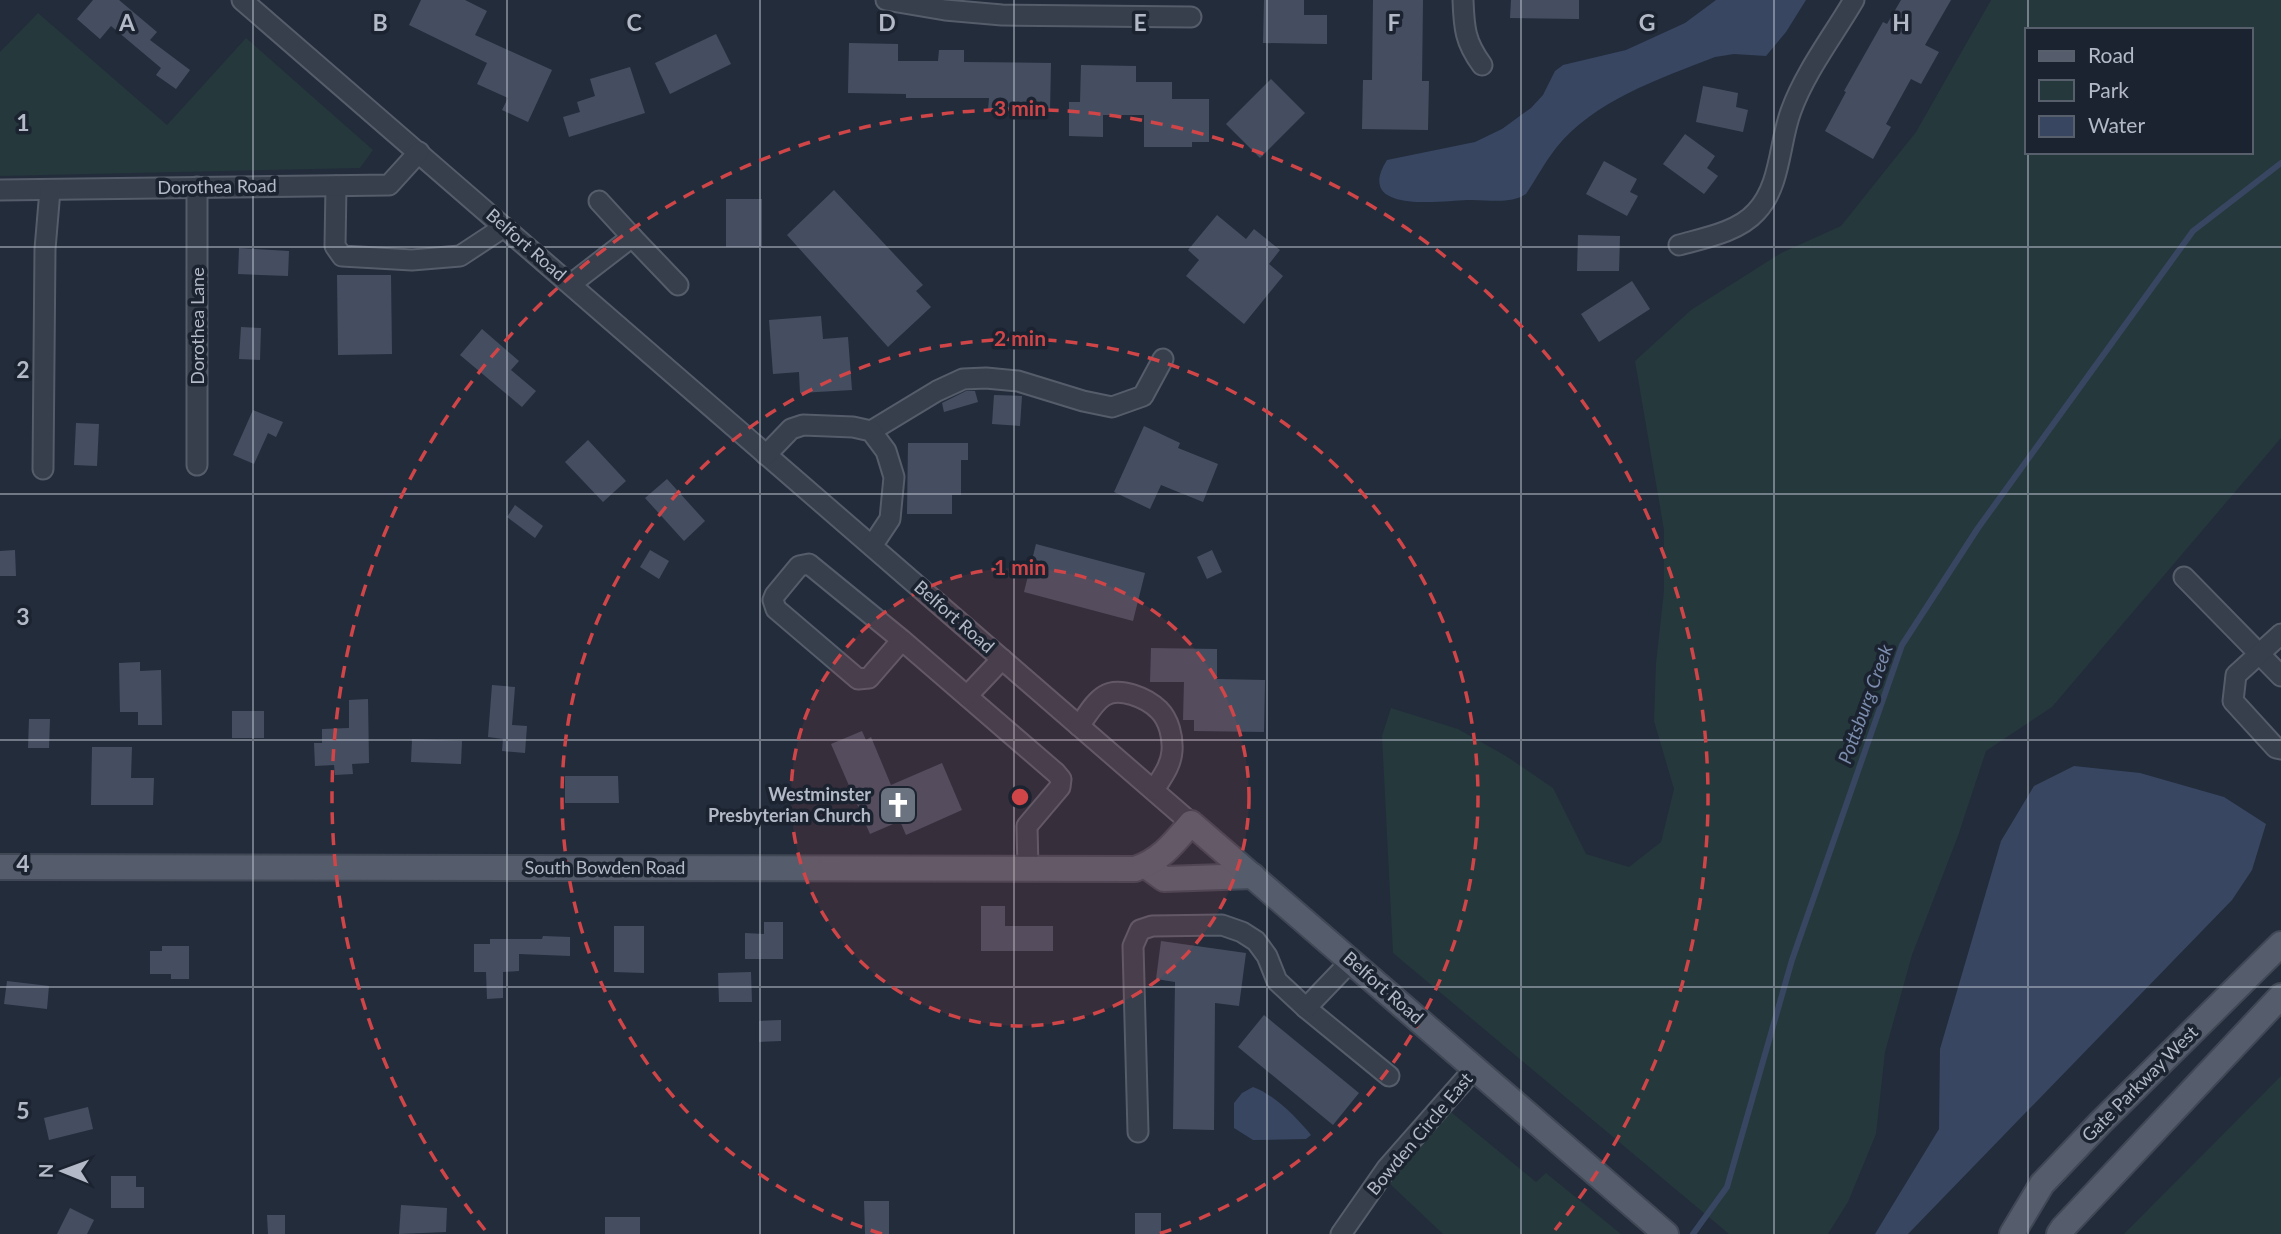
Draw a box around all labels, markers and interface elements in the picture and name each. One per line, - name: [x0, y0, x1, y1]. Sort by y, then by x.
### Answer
- text: A: [118, 8, 136, 36]
- text: B: [372, 8, 388, 36]
- text: C: [626, 8, 642, 36]
- text: D: [878, 8, 896, 36]
- text: E: [1133, 8, 1147, 36]
- text: F: [1387, 8, 1401, 36]
- text: G: [1639, 8, 1655, 36]
- text: H: [1892, 8, 1910, 36]
- legend: [2025, 28, 2253, 154]
- text: Road: [2088, 42, 2135, 67]
- text: Park: [2088, 77, 2129, 102]
- text: 3 min: [994, 95, 1046, 120]
- text: 1: [16, 108, 30, 136]
- text: Water: [2088, 112, 2145, 137]
- street label: Dorothea Road: [157, 174, 277, 198]
- street label: Belfort Road: [482, 203, 571, 285]
- street label: Dorothea Lane: [186, 267, 208, 385]
- text: 2 min: [994, 325, 1046, 350]
- text: 2: [16, 355, 30, 383]
- text: 1 min: [994, 554, 1046, 579]
- street label: Belfort Road: [910, 575, 999, 657]
- text: 3: [16, 602, 30, 630]
- water label: Pottsburg Creek: [1832, 640, 1897, 767]
- place label: Westminster Presbyterian Church: [708, 783, 871, 826]
- church icon: Westminster Presbyterian Church: [877, 784, 919, 826]
- centre of rings: [1008, 785, 1032, 809]
- text: 4: [16, 849, 30, 877]
- street label: South Bowden Road: [525, 856, 685, 878]
- street label: Belfort Road: [1339, 946, 1428, 1028]
- street label: Gate Parkway West: [2077, 1020, 2202, 1146]
- street label: Bowden Circle East: [1362, 1067, 1477, 1199]
- text: 5: [16, 1096, 30, 1124]
- north arrow: [28, 1136, 98, 1206]
- text: N: [34, 1163, 57, 1178]

